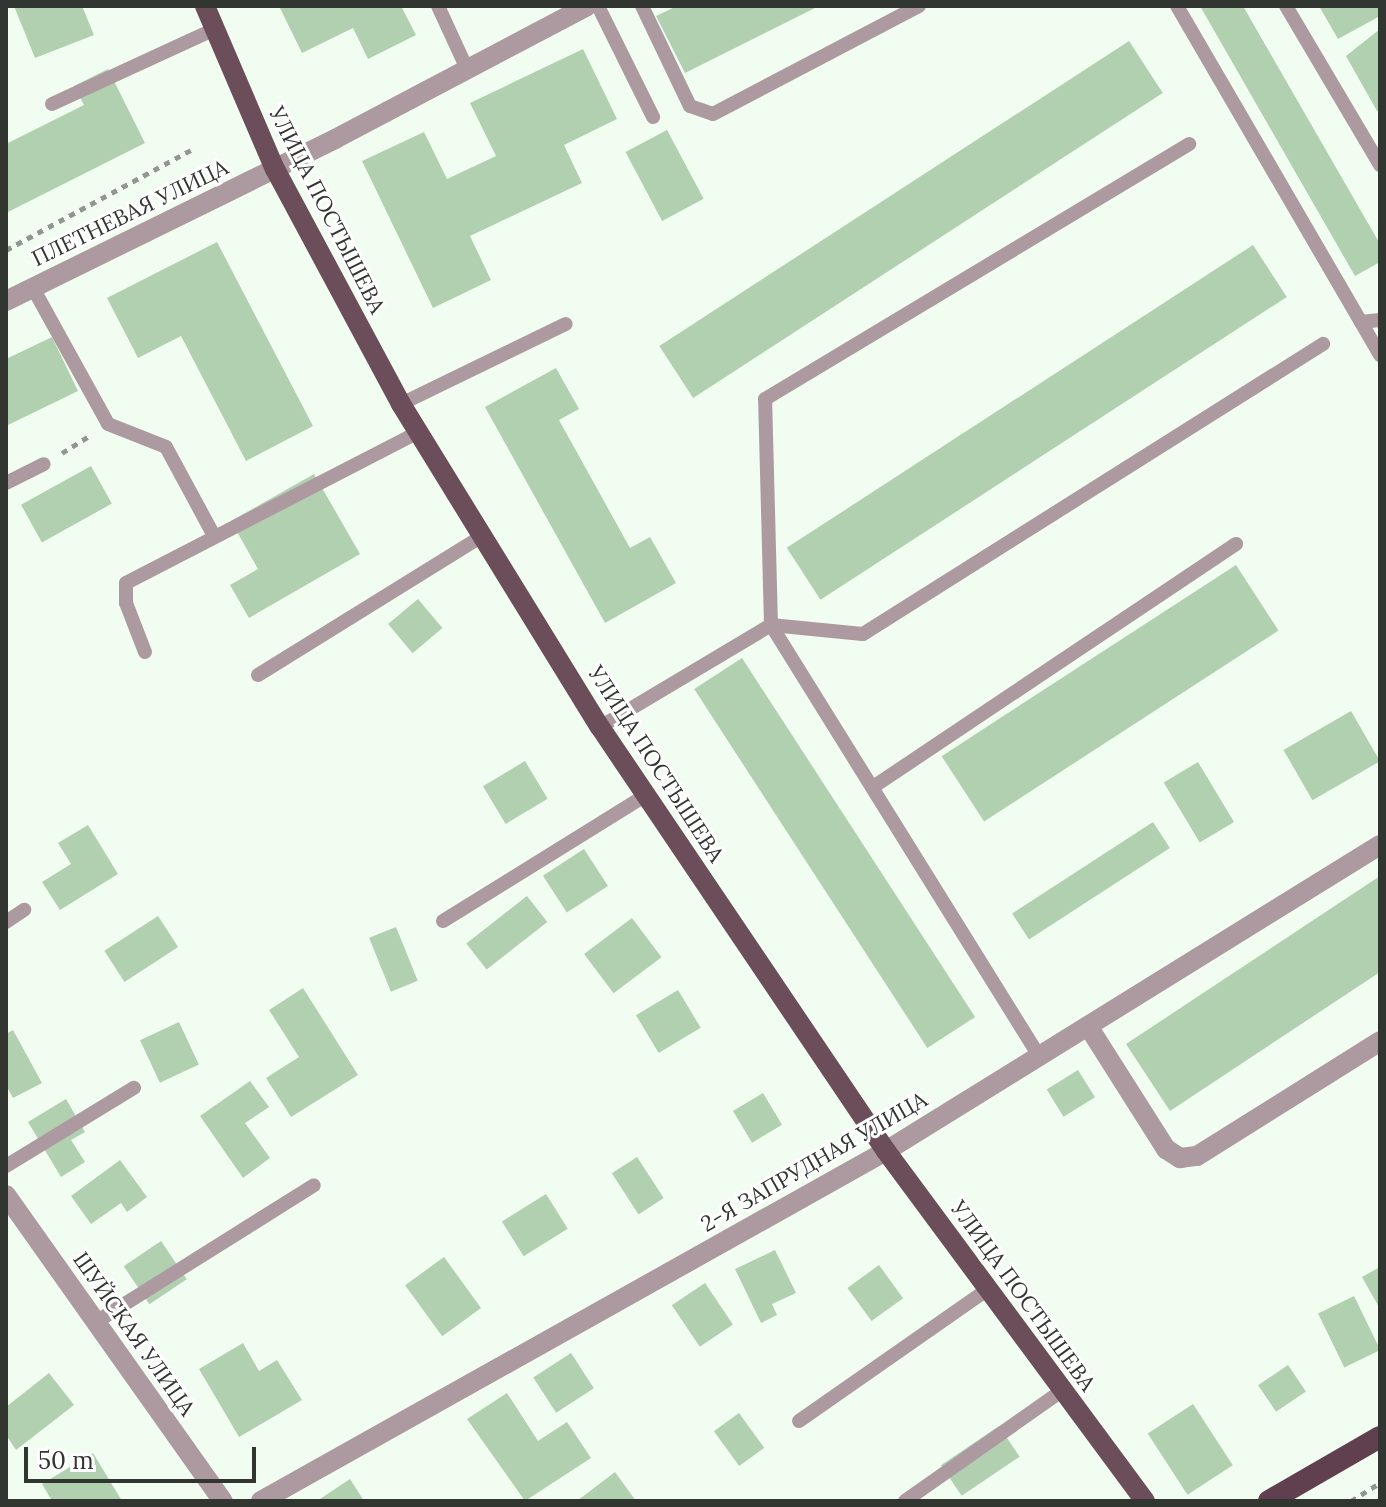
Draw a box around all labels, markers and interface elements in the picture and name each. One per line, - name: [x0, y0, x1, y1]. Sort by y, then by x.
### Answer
- street label: УЛИЦА ПОСТЫШЕВА: [263, 102, 391, 318]
- street label: ПЛЕТНЕВАЯ УЛИЦА: [27, 154, 233, 272]
- street label: УЛИЦА ПОСТЫШЕВА: [583, 661, 729, 867]
- street label: 2-Я ЗАПРУДНАЯ УЛИЦА: [696, 1086, 932, 1238]
- street label: УЛИЦА ПОСТЫШЕВА: [945, 1196, 1101, 1396]
- street label: ШУЙСКАЯ УЛИЦА: [68, 1247, 200, 1421]
- scale bar: [28, 1431, 260, 1481]
- text: 50 m: [38, 1445, 94, 1476]

